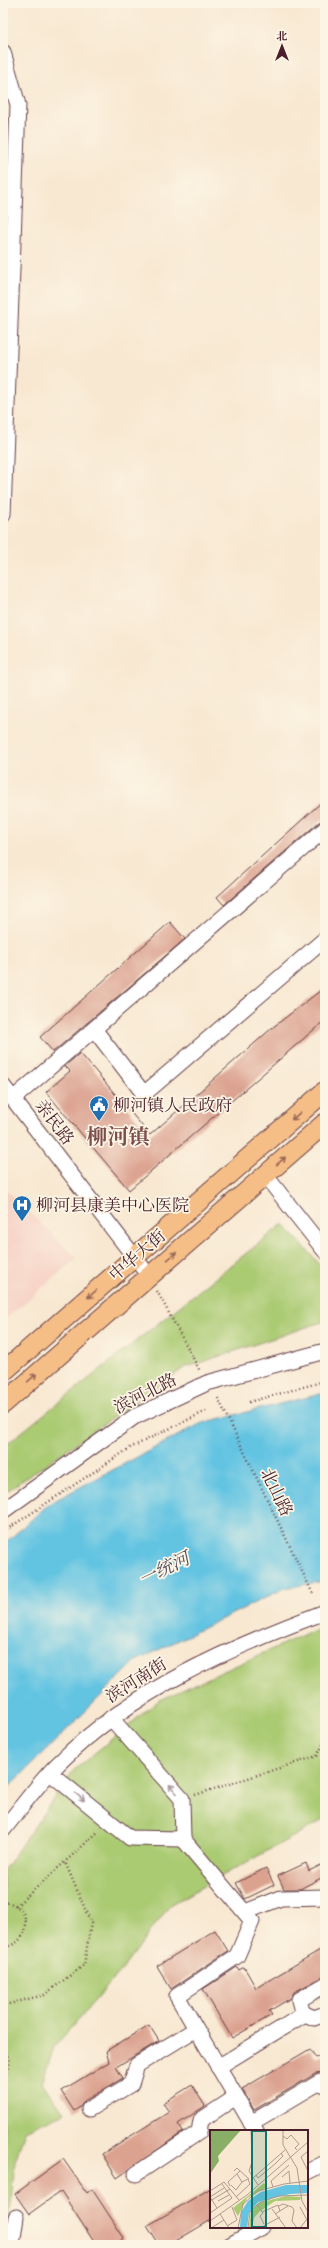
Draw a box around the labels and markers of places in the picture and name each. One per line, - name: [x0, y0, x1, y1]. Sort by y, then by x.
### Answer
- public building icon: 柳河镇人民政府: [88, 1094, 110, 1122]
- place label: 柳河镇人民政府: [113, 1095, 232, 1117]
- hospital icon: 柳河县康美中心医院: [11, 1194, 33, 1222]
- place label: 柳河县康美中心医院: [36, 1195, 189, 1217]

